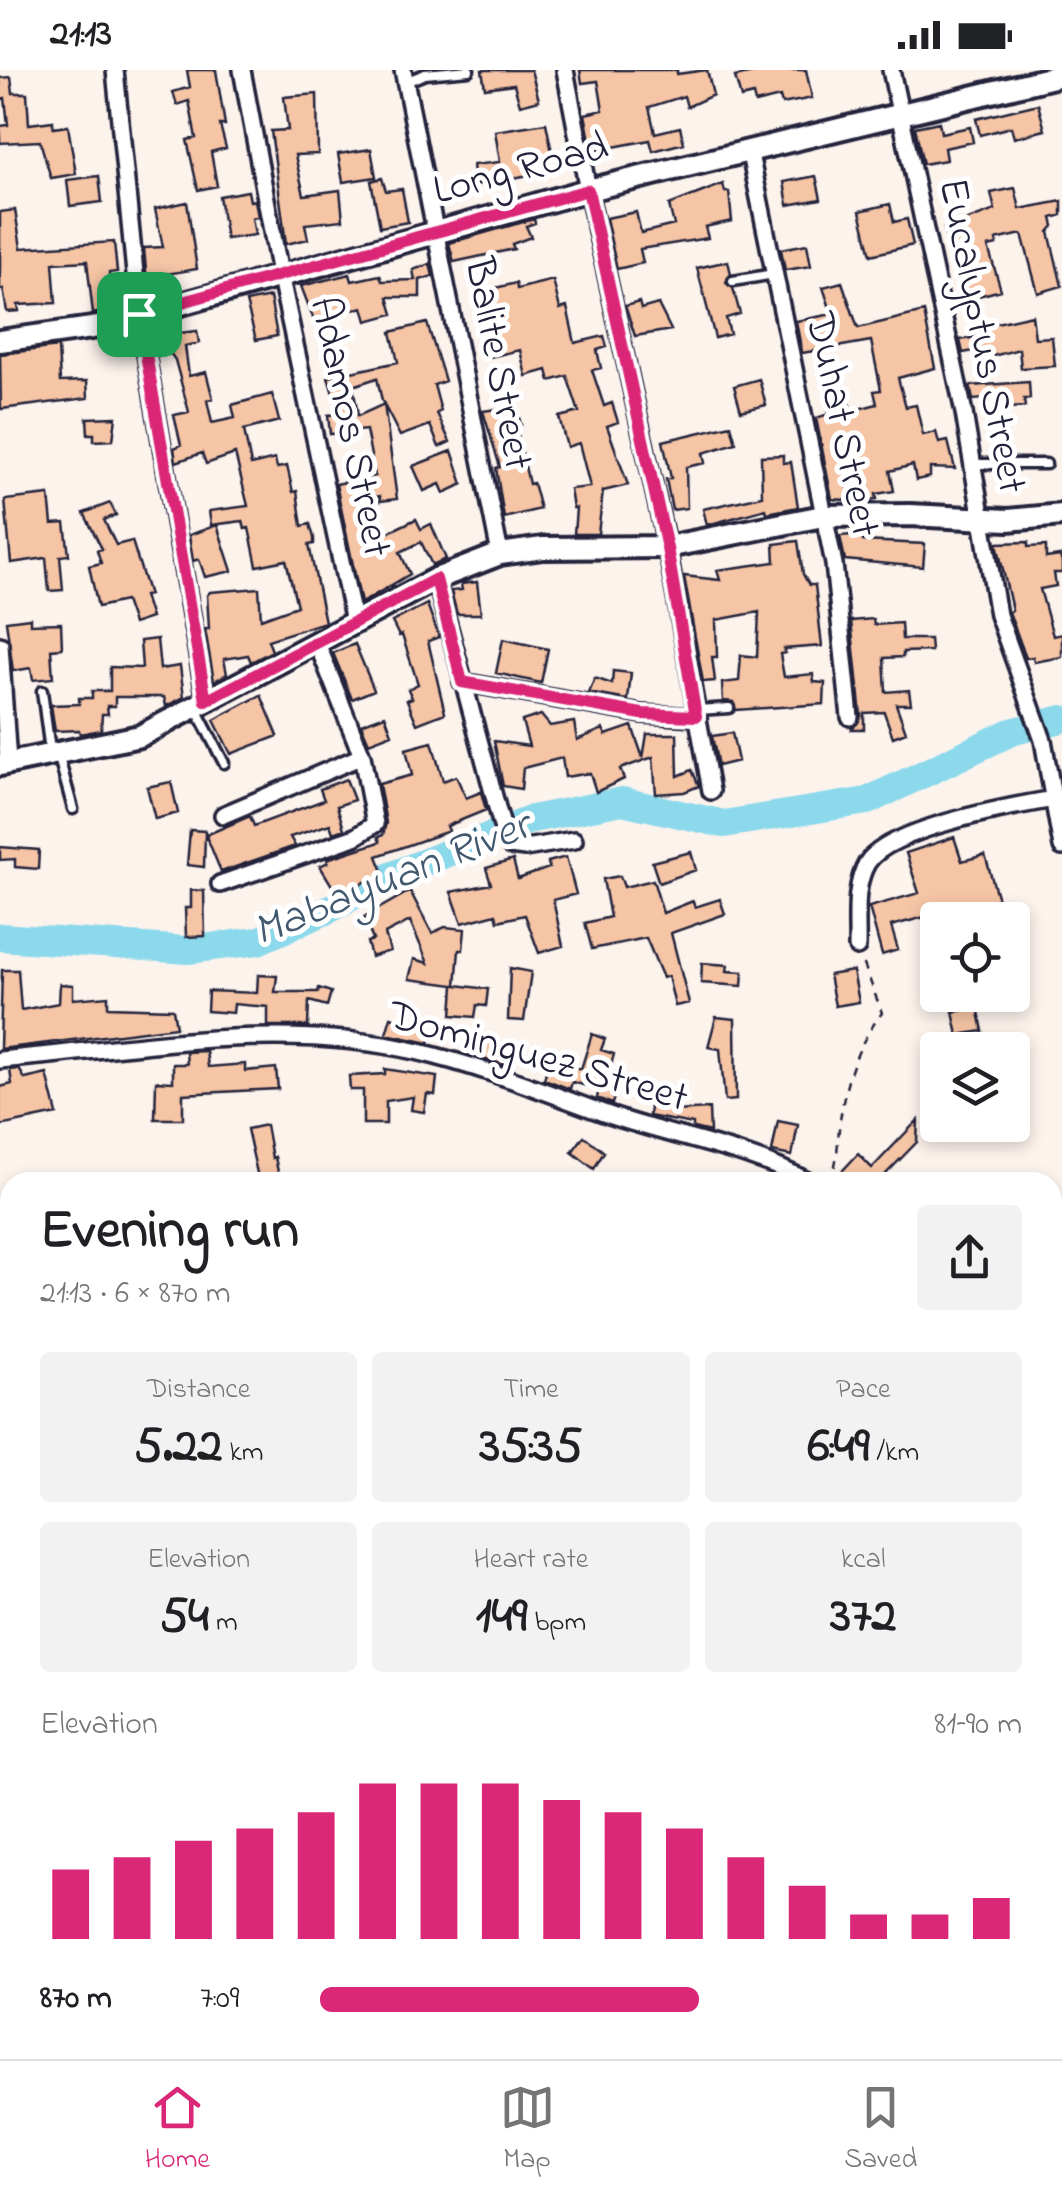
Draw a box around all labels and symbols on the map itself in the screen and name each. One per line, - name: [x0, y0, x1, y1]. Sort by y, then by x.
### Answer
- street label: Long Road: [427, 117, 615, 223]
- street label: Eucalyptus Street: [921, 173, 1041, 499]
- street label: Balite Street: [446, 252, 547, 475]
- pin: [97, 272, 182, 357]
- street label: Adamos Street: [292, 291, 406, 563]
- street label: Duhat Street: [787, 306, 895, 543]
- water label: Mabayuan River: [243, 792, 545, 966]
- street label: Dominguez Street: [380, 986, 695, 1130]

